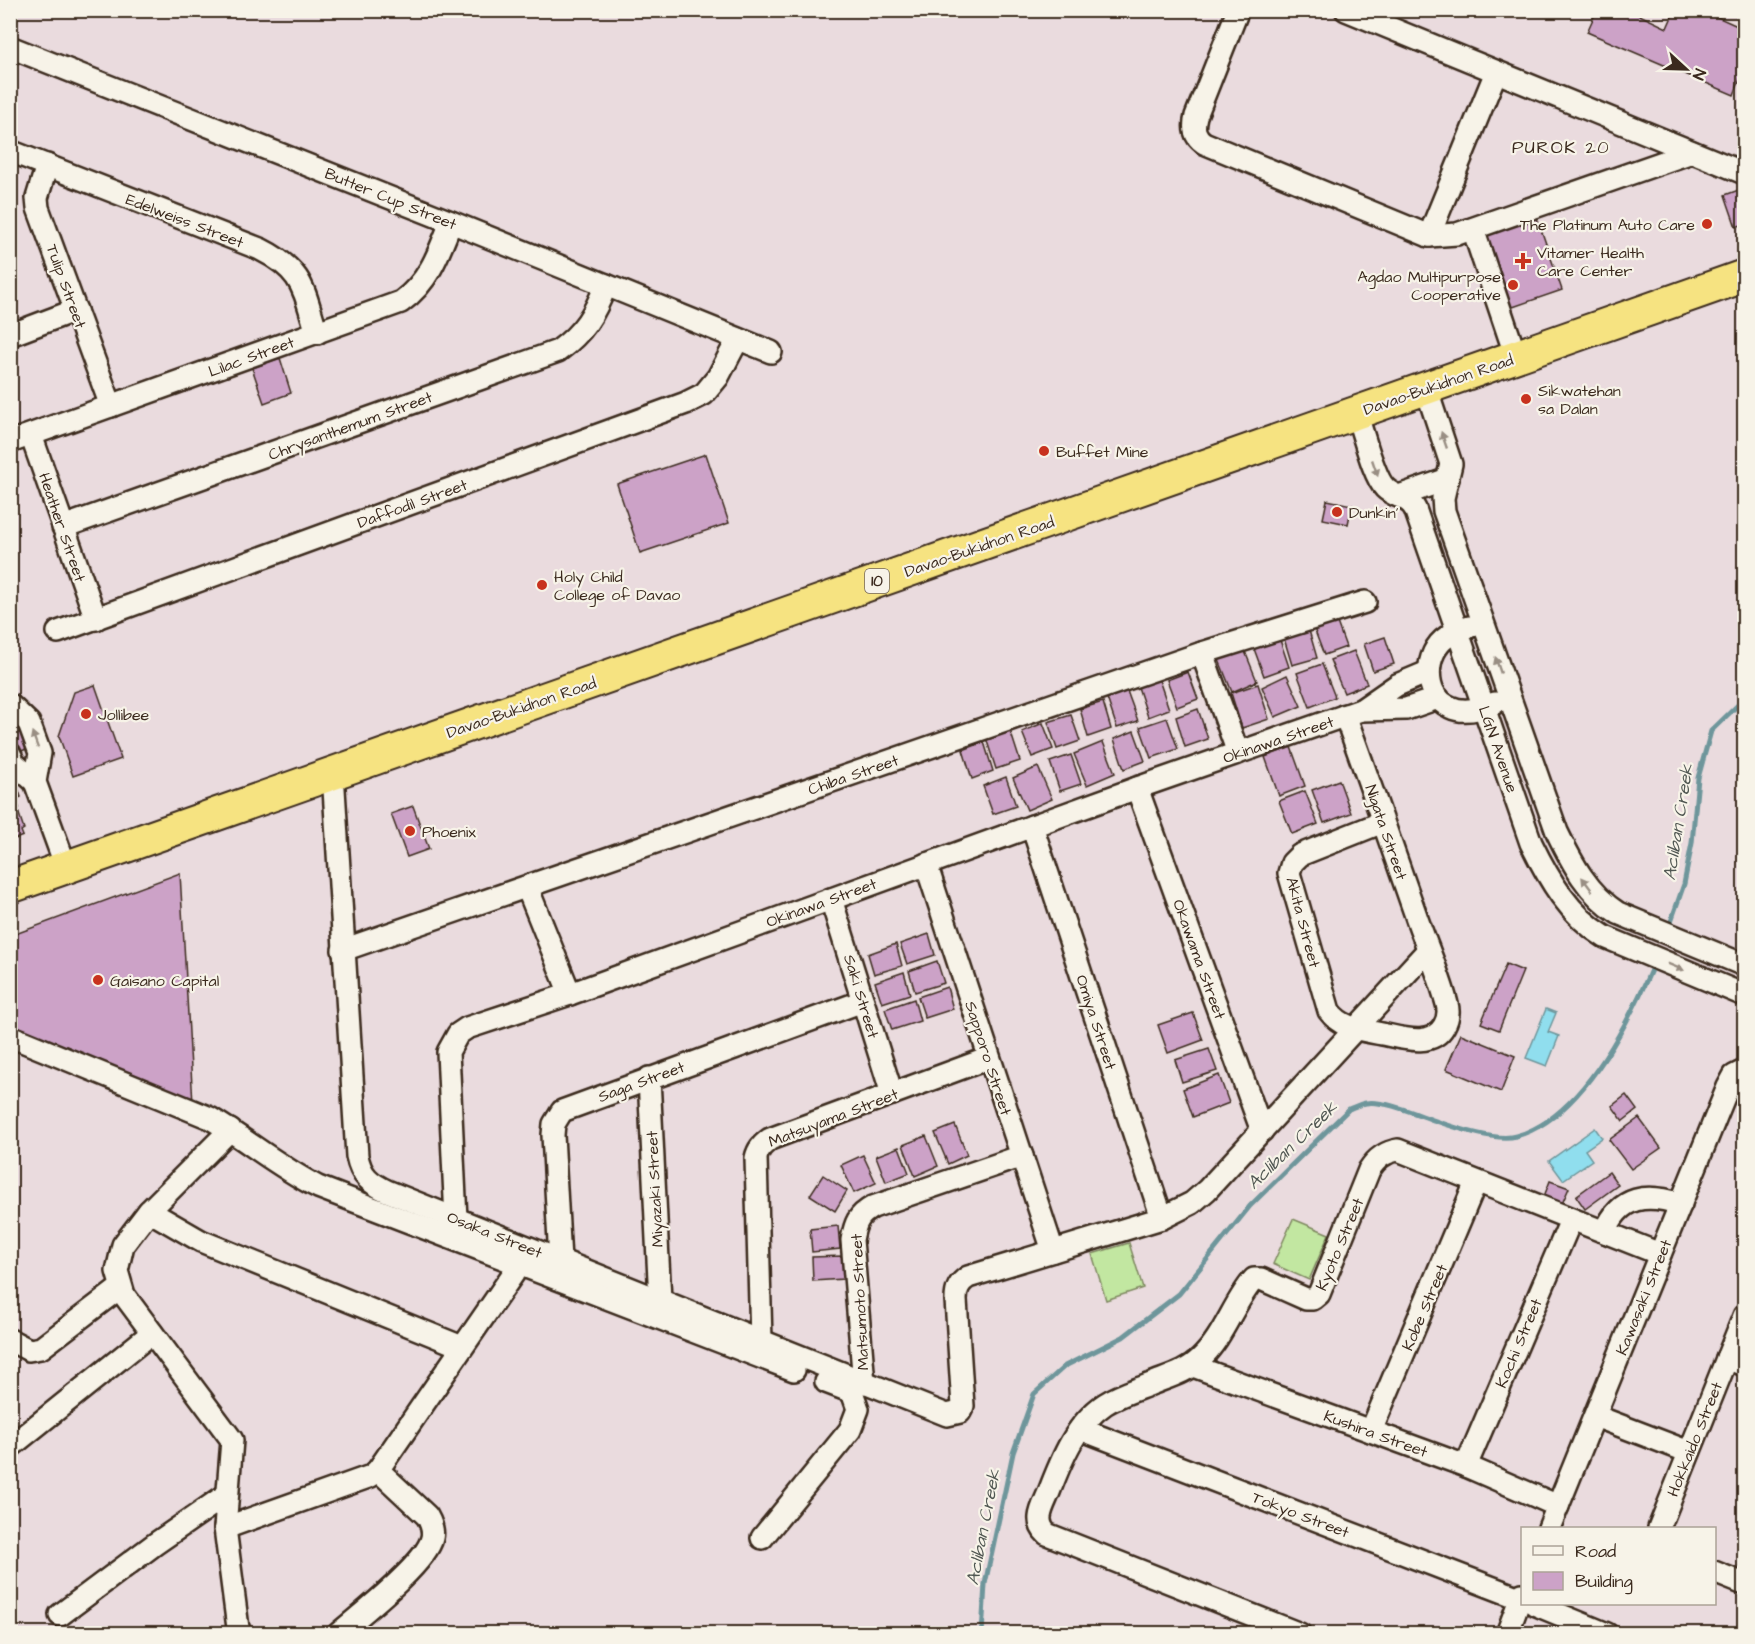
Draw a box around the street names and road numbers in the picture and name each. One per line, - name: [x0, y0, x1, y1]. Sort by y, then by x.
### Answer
- street label: Butter Cup Street: [321, 162, 460, 236]
- street label: Edelweiss Street: [122, 188, 247, 254]
- street label: Tulip Street: [41, 241, 92, 332]
- street label: Lilac Street: [205, 331, 298, 383]
- street label: Davao-Bukidnon Road: [1361, 349, 1516, 421]
- street label: Chrysanthemum Street: [265, 386, 436, 467]
- street label: Heather Street: [33, 470, 91, 585]
- street label: Daffodil Street: [354, 474, 471, 534]
- street label: Davao-Bukidnon Road: [902, 511, 1057, 583]
- road number: 10: [865, 569, 889, 593]
- street label: Davao-Bukidnon Road: [444, 672, 599, 744]
- street label: LGN Avenue: [1473, 703, 1523, 796]
- street label: Okinawa Street: [1220, 710, 1337, 769]
- street label: Chiba Street: [805, 749, 902, 801]
- street label: Nigata Street: [1359, 782, 1413, 884]
- street label: Okinawa Street: [763, 873, 880, 933]
- street label: Akita Street: [1280, 875, 1326, 970]
- street label: Okawama Street: [1167, 896, 1231, 1023]
- street label: Saki Street: [838, 952, 884, 1041]
- street label: Omiya Street: [1069, 972, 1122, 1073]
- street label: Sapporo Street: [959, 998, 1017, 1119]
- street label: Saga Street: [595, 1056, 689, 1109]
- street label: Matsuyama Street: [765, 1083, 902, 1154]
- street label: Miyazaki Street: [641, 1130, 670, 1248]
- street label: Kyoto Street: [1311, 1194, 1370, 1295]
- street label: Osaka Street: [444, 1206, 546, 1264]
- street label: Matsumoto Street: [845, 1233, 875, 1371]
- street label: Kawasaki Street: [1611, 1236, 1677, 1359]
- street label: Kobe Street: [1397, 1260, 1453, 1354]
- street label: Kochi Street: [1490, 1295, 1548, 1391]
- street label: Hokkaido Street: [1662, 1378, 1728, 1500]
- street label: Kushira Street: [1321, 1405, 1431, 1463]
- street label: Tokyo Street: [1249, 1486, 1353, 1545]

